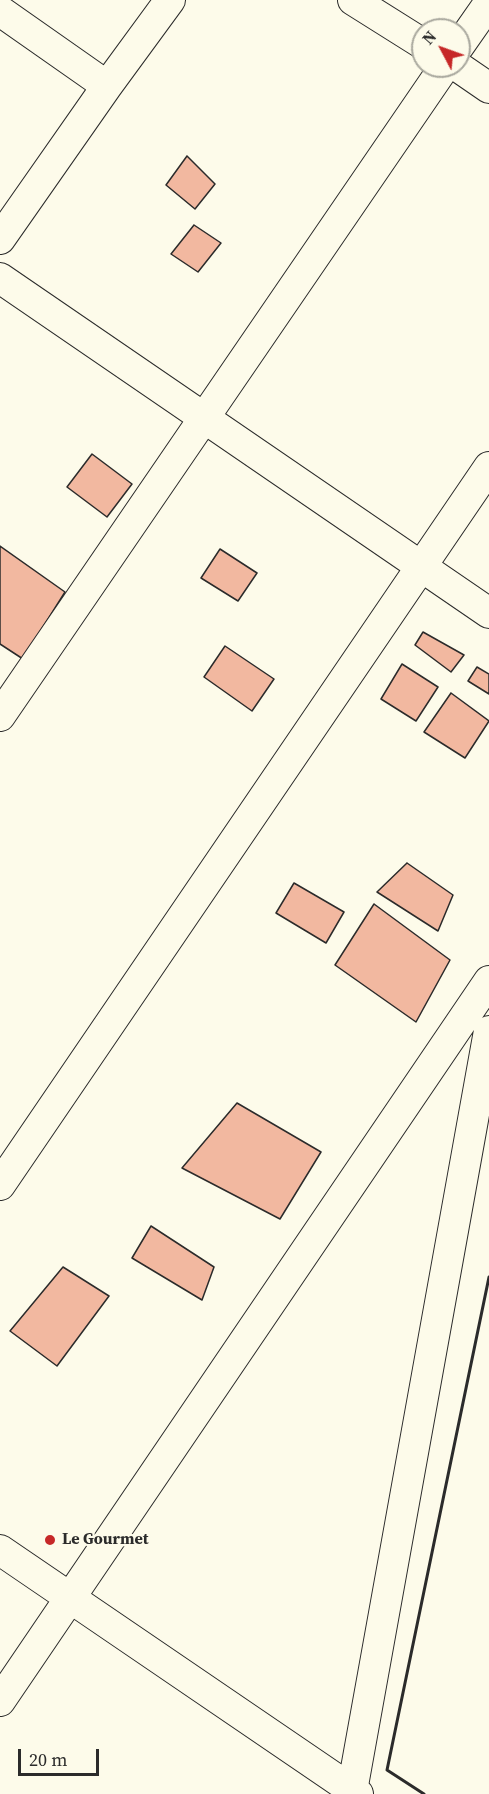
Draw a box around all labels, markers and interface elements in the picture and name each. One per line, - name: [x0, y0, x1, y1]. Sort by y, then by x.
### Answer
- north arrow: [411, 18, 471, 78]
- text: N: [417, 26, 441, 49]
- place label: Le Gourmet: [62, 1530, 149, 1550]
- marker: Le Gourmet: [43, 1533, 57, 1547]
- scale bar: [21, 1737, 102, 1775]
- text: 20 m: [29, 1747, 67, 1772]

